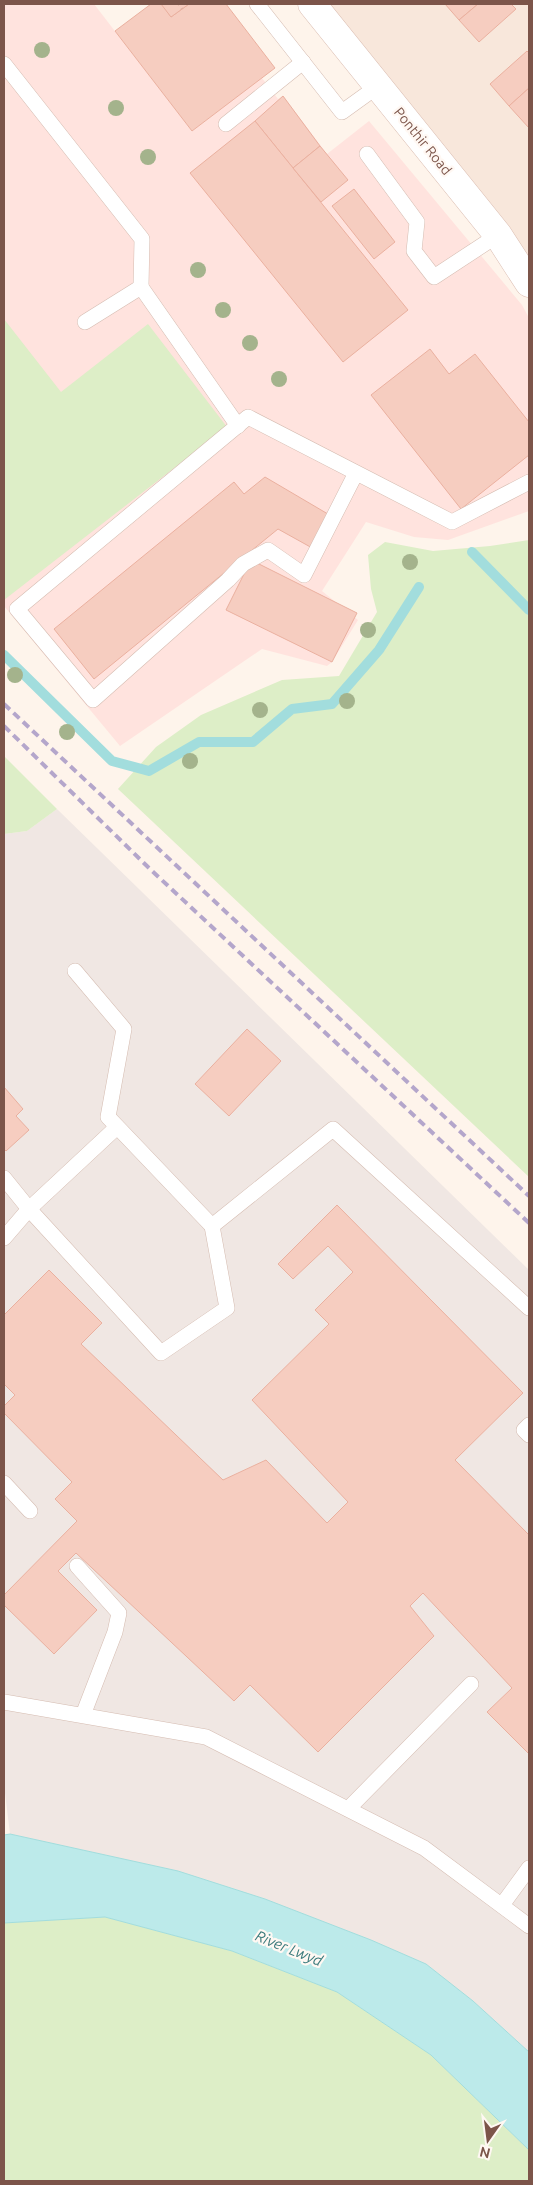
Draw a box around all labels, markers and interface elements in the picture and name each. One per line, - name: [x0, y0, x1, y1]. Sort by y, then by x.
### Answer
- street label: Ponthir Road: [391, 104, 455, 178]
- water label: River Lwyd: [253, 1927, 326, 1969]
- north arrow: [463, 2115, 513, 2165]
- text: N: [478, 2144, 492, 2162]

